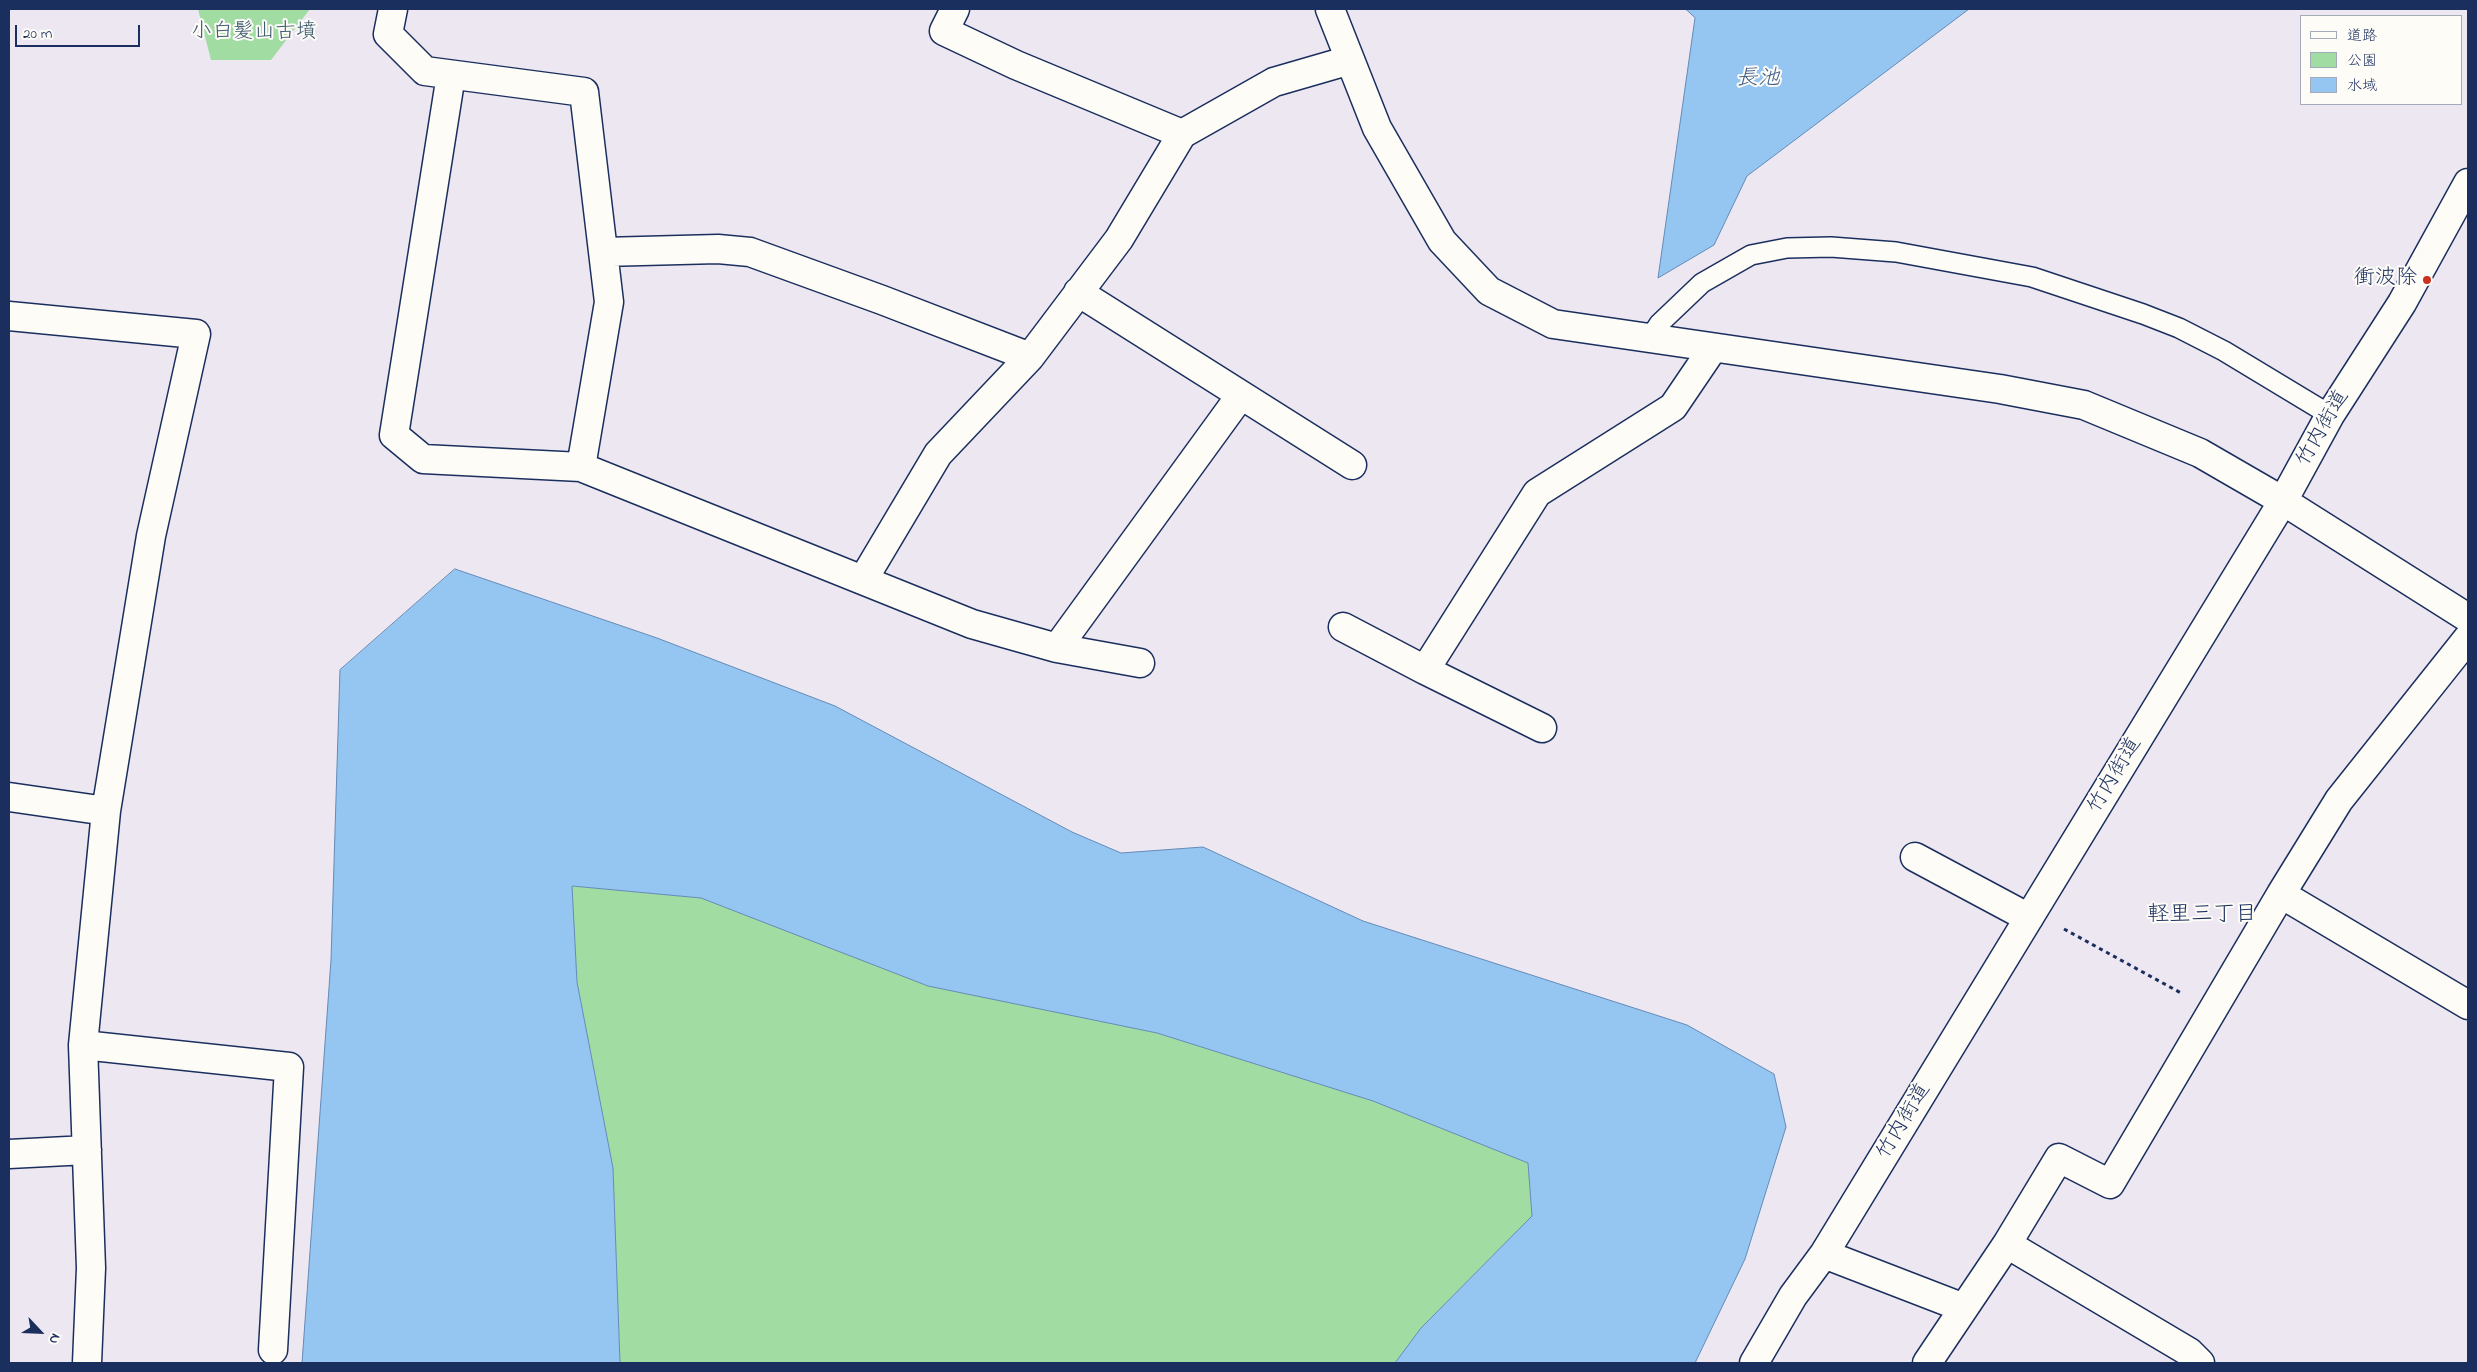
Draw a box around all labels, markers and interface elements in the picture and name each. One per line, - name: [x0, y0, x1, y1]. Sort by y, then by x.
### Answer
- scale bar: [18, 15, 142, 47]
- legend: [2300, 15, 2462, 105]
- park label: 小白髪山古墳: [191, 21, 317, 47]
- text: 20 m: [23, 23, 52, 45]
- text: 道路: [2347, 25, 2377, 47]
- text: 公園: [2347, 50, 2377, 72]
- water label: 長池: [1736, 67, 1780, 93]
- text: 水域: [2347, 75, 2377, 97]
- place label: 衝波除: [2354, 267, 2417, 293]
- marker: 衝波除: [2421, 274, 2433, 286]
- street label: 竹内街道: [2292, 386, 2356, 472]
- street label: 竹内街道: [2084, 734, 2148, 818]
- district label: 軽里三丁目: [2147, 903, 2257, 929]
- street label: 竹内街道: [1873, 1080, 1937, 1164]
- north arrow: [15, 1307, 65, 1357]
- text: N: [43, 1330, 66, 1347]

